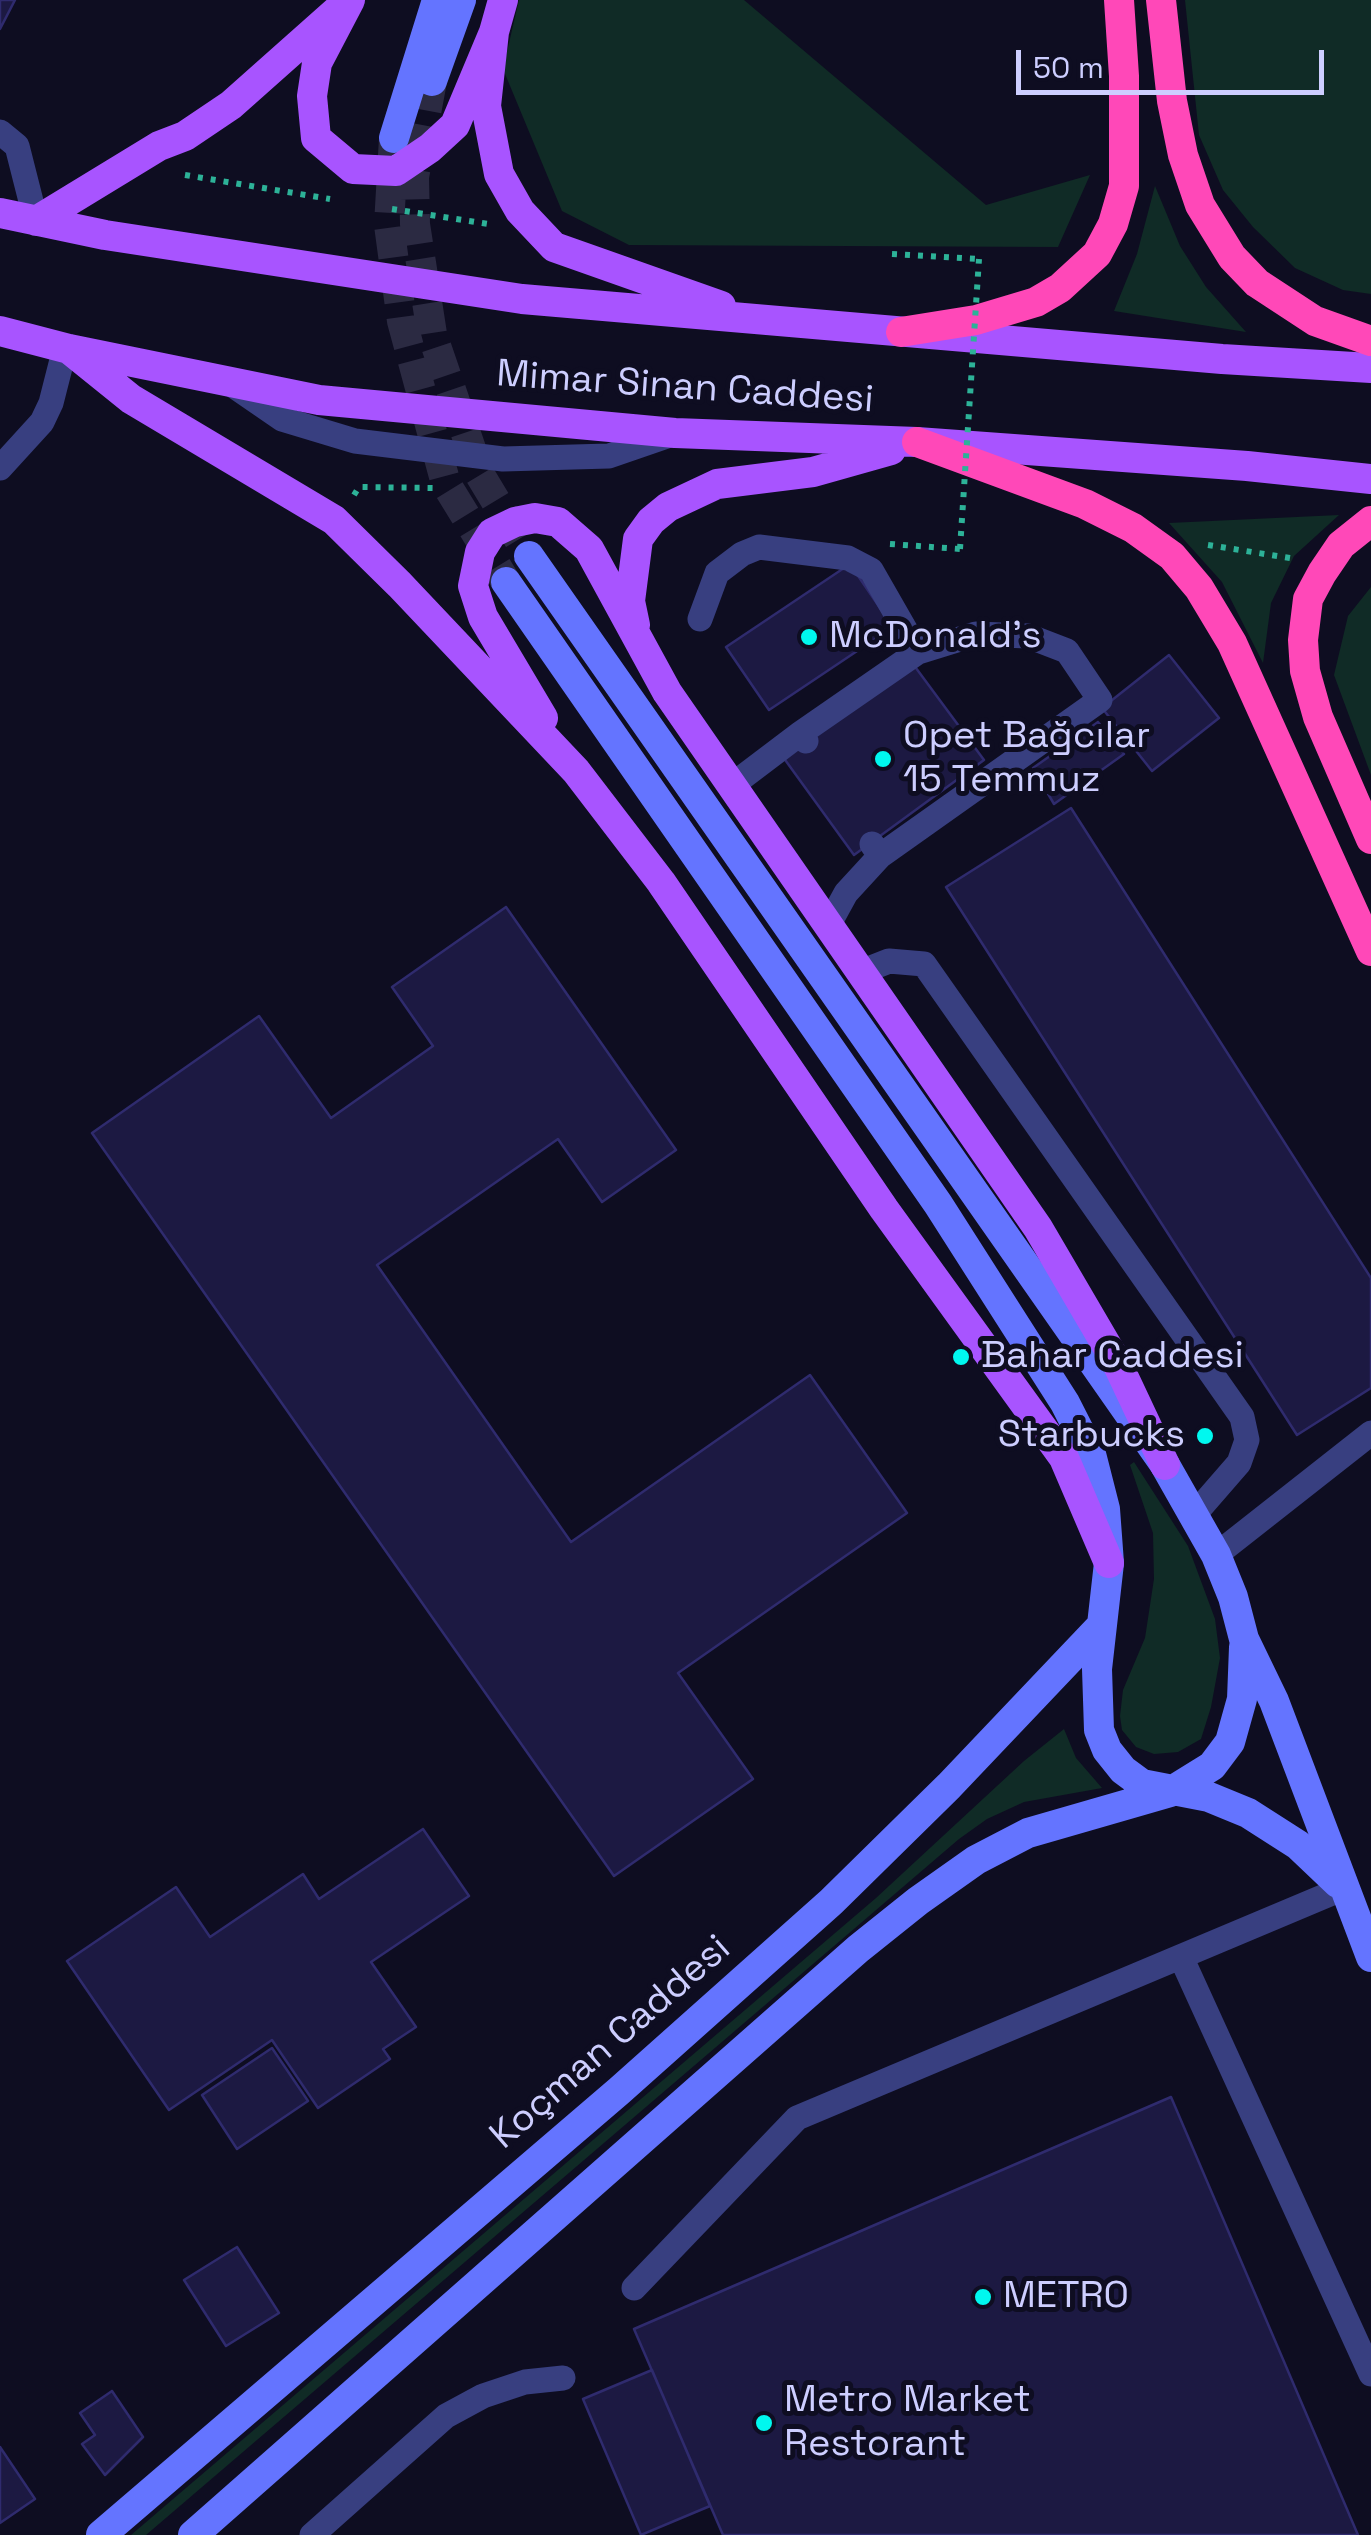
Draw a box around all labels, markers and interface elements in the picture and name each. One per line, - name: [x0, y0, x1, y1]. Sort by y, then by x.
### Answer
- scale bar: [1021, 30, 1328, 92]
- text: 50 m: [1033, 48, 1104, 87]
- street label: Mimar Sinan Caddesi: [495, 352, 875, 424]
- place label: McDonald's: [829, 614, 1042, 660]
- marker: McDonald's: [798, 626, 820, 648]
- place label: Opet Bağcılar 15 Temmuz: [903, 714, 1150, 804]
- marker: Opet Bağcılar 15 Temmuz: [872, 748, 894, 770]
- place label: Bahar Caddesi: [981, 1334, 1244, 1380]
- marker: Bahar Caddesi: [950, 1346, 972, 1368]
- place label: Starbucks: [998, 1413, 1185, 1459]
- marker: Starbucks: [1194, 1425, 1216, 1447]
- street label: Koçman Caddesi: [482, 1926, 740, 2160]
- place label: METRO: [1003, 2274, 1129, 2320]
- marker: METRO: [972, 2286, 994, 2308]
- place label: Metro Market Restorant: [784, 2378, 1031, 2468]
- marker: Metro Market Restorant: [753, 2412, 775, 2434]

